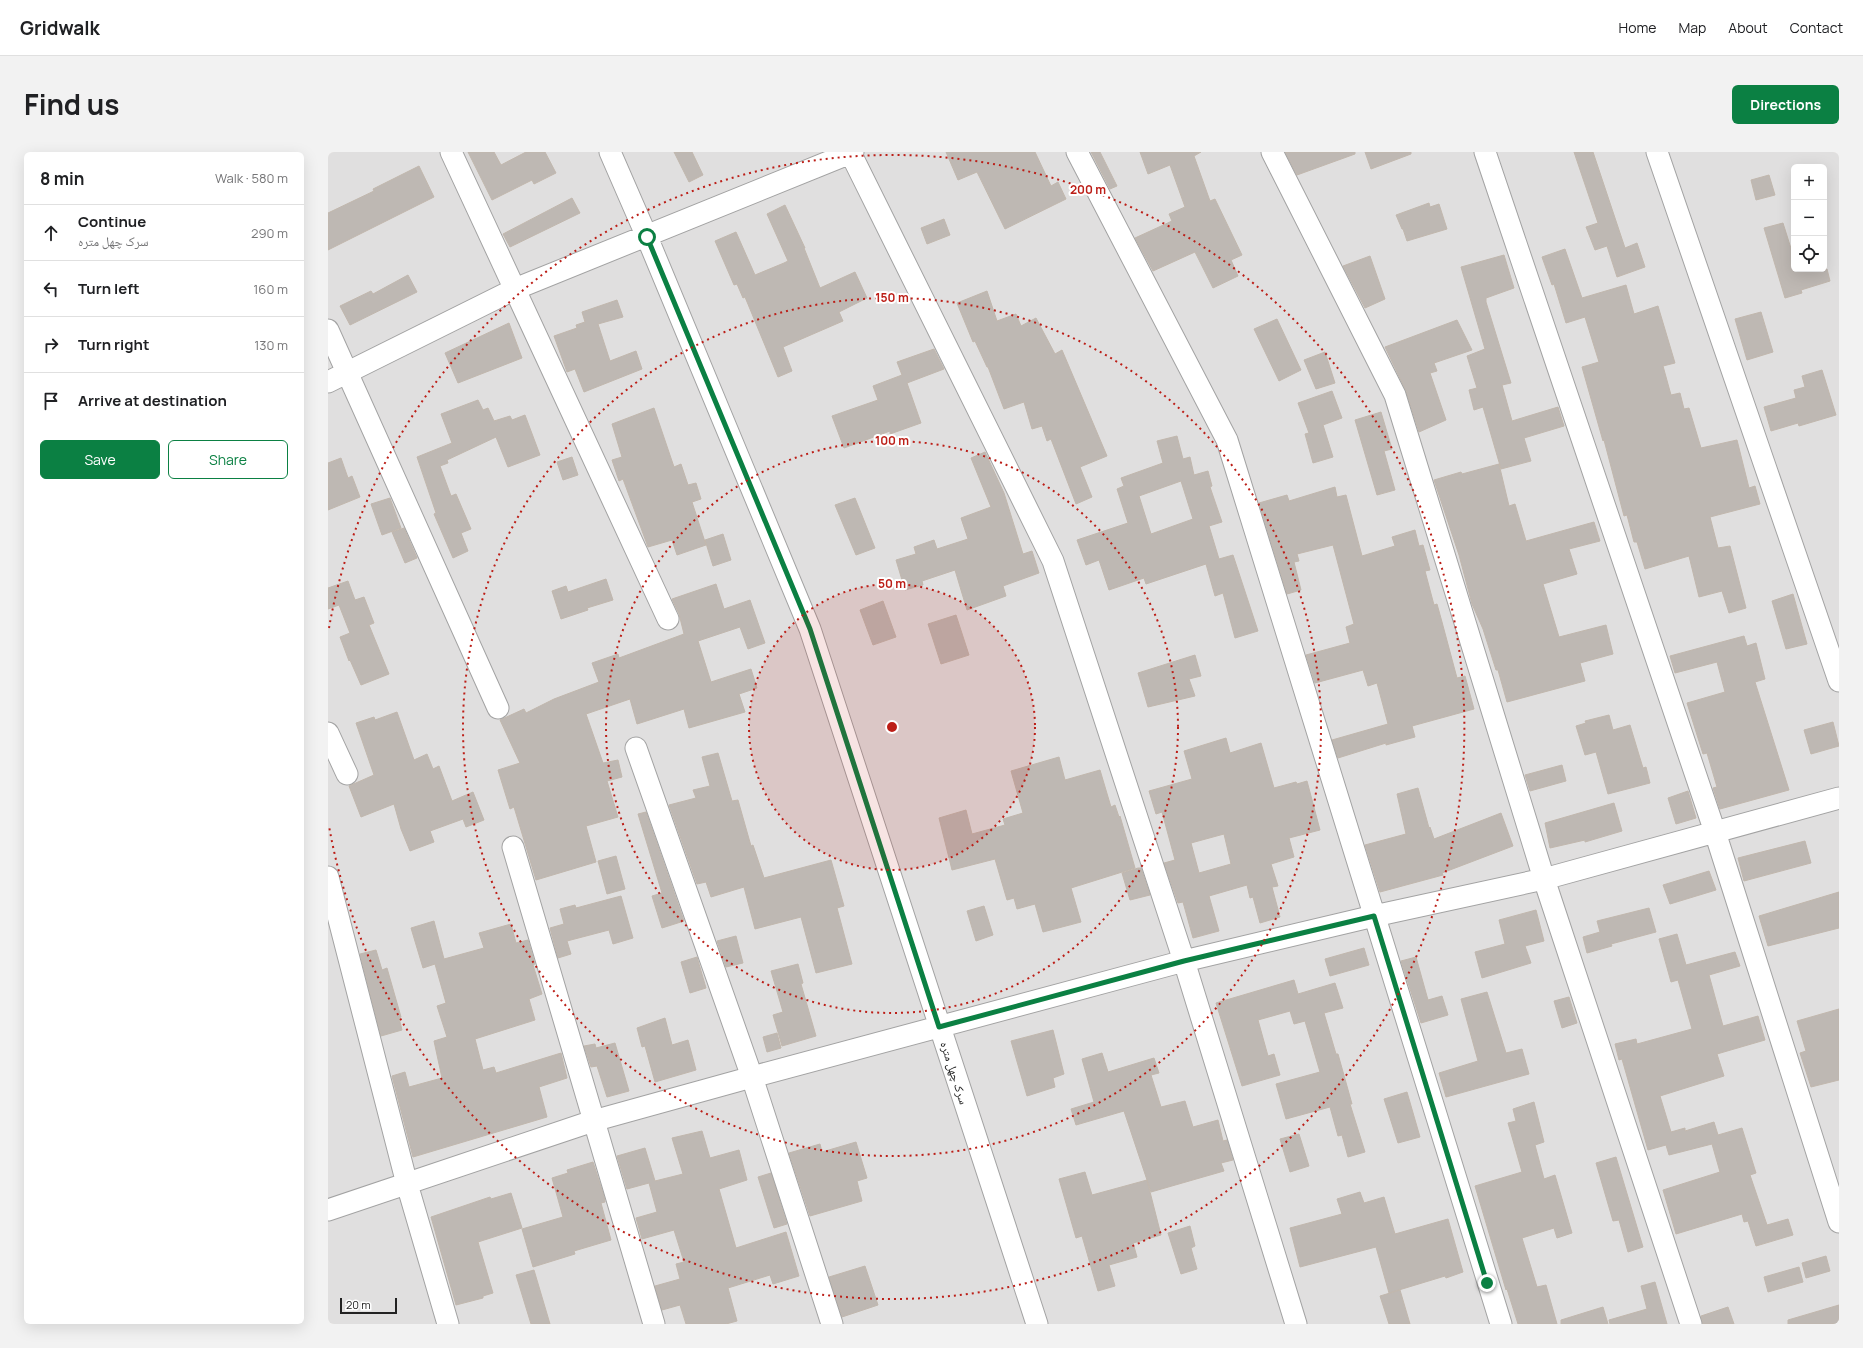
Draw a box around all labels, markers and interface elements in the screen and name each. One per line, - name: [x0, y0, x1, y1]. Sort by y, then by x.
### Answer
- text: Gridwalk: [20, 15, 100, 41]
- text: Home: [1619, 18, 1656, 37]
- text: Map: [1678, 18, 1706, 37]
- text: About: [1728, 18, 1768, 37]
- text: Contact: [1790, 18, 1843, 37]
- text: Find us: [24, 85, 119, 123]
- button: Directions: [1732, 85, 1839, 124]
- map controls: [1791, 164, 1827, 272]
- button: +: [1791, 164, 1827, 200]
- text: 8 min: [40, 167, 85, 190]
- text: Walk · 580 m: [215, 169, 288, 187]
- text: 200 m: [1070, 181, 1106, 198]
- button: −: [1791, 200, 1827, 236]
- text: Continue: [78, 211, 146, 232]
- icon: ahead: [40, 222, 62, 244]
- text: 290 m: [251, 224, 288, 242]
- route start: [638, 228, 656, 246]
- text: سرک چهل متره: [78, 232, 148, 250]
- button: locate: [1791, 236, 1827, 272]
- icon: left: [40, 278, 62, 300]
- text: Turn left: [78, 278, 140, 299]
- text: 160 m: [253, 280, 288, 298]
- text: 150 m: [875, 289, 909, 306]
- icon: right: [40, 334, 62, 356]
- text: Turn right: [78, 334, 149, 355]
- text: 130 m: [254, 336, 288, 354]
- icon: arrive: [40, 390, 62, 412]
- text: Arrive at destination: [78, 390, 227, 411]
- text: 100 m: [875, 432, 909, 449]
- button: Save: [40, 440, 160, 479]
- button: Share: [168, 440, 288, 479]
- text: 50 m: [878, 575, 906, 592]
- centre of rings: [885, 720, 899, 734]
- street label: سرک چهل متره: [936, 1039, 973, 1106]
- route end: [1478, 1274, 1496, 1292]
- scale bar: [340, 1296, 397, 1315]
- text: 20 m: [346, 1297, 371, 1312]

